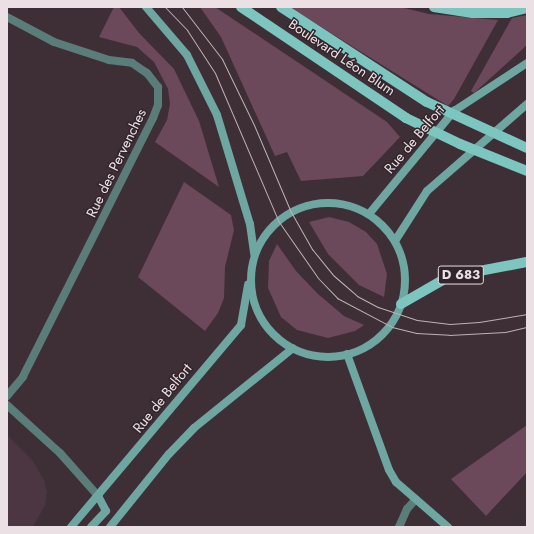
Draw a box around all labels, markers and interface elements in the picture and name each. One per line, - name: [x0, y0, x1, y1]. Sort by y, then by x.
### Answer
- street label: Boulevard Léon Blum: [286, 15, 398, 99]
- street label: Rue de Belfort: [381, 101, 447, 177]
- street label: Rue des Pervenches: [82, 106, 150, 220]
- road number: D 683: [437, 264, 485, 286]
- street label: Rue de Belfort: [129, 360, 195, 436]

